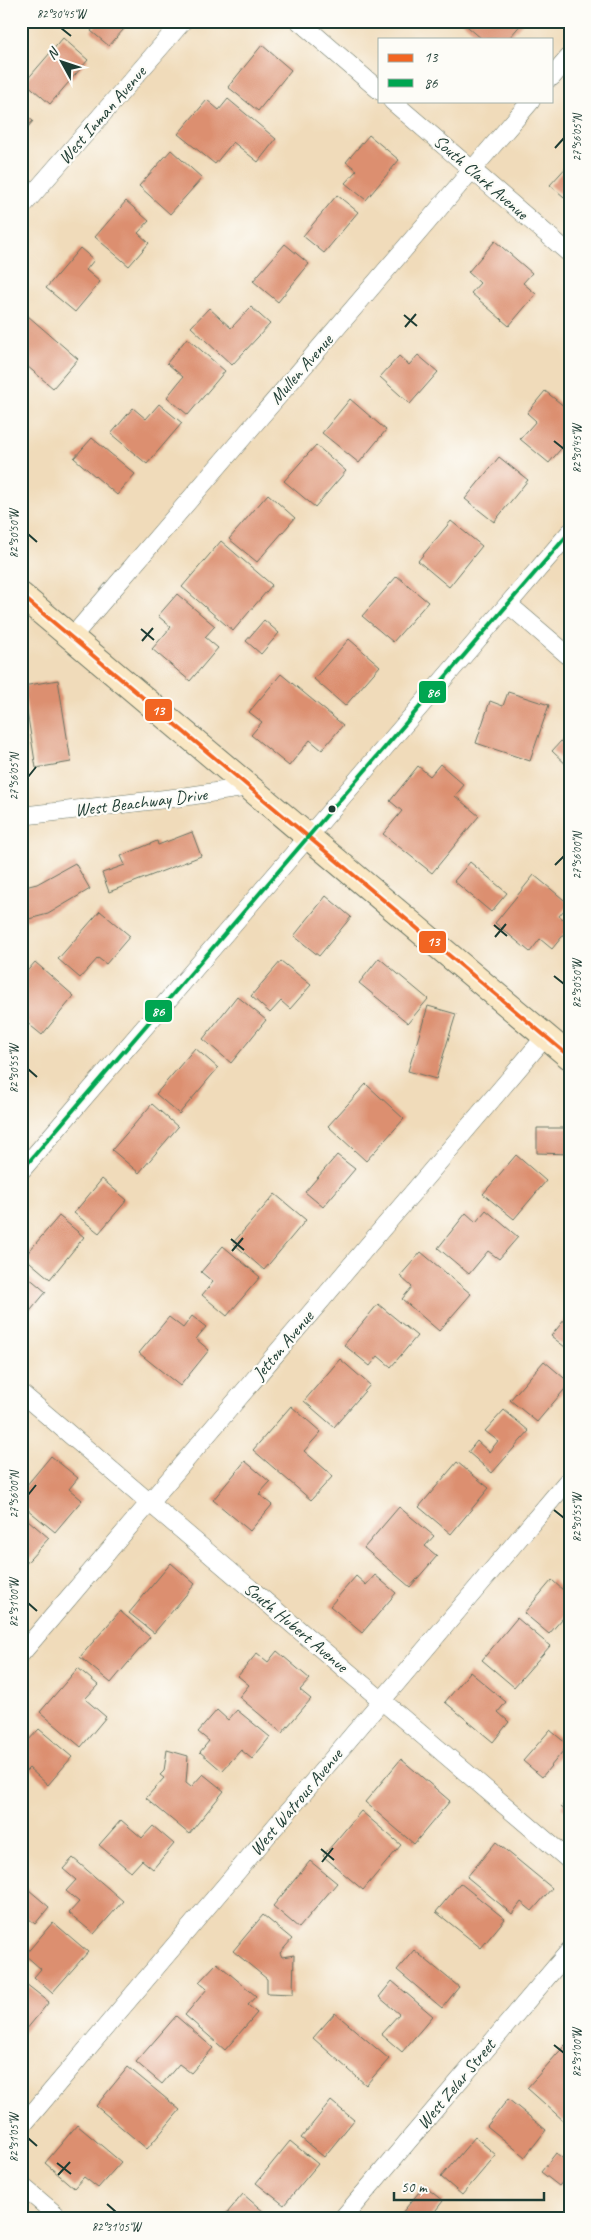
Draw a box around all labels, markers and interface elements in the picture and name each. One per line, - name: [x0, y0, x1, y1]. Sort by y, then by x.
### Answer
- text: 82°30'45"W: [37, 6, 88, 22]
- north arrow: [38, 38, 88, 88]
- legend: [378, 38, 554, 102]
- text: N: [43, 43, 63, 63]
- text: 13: [424, 48, 439, 67]
- street label: West Inman Avenue: [53, 61, 151, 168]
- text: 86: [424, 74, 439, 93]
- text: 27°56'05"N: [569, 113, 585, 162]
- street label: South Clark Avenue: [429, 130, 534, 225]
- street label: Mullen Avenue: [265, 329, 338, 408]
- text: 82°30'45"W: [569, 422, 585, 473]
- text: 82°30'50"W: [6, 507, 22, 558]
- line badge: 86: [418, 680, 447, 704]
- text: 86: [427, 684, 441, 701]
- line badge: 13: [144, 698, 173, 722]
- text: 13: [152, 702, 166, 719]
- text: 27°56'05"N: [6, 752, 22, 801]
- street label: West Beachway Drive: [74, 783, 209, 821]
- unlabelled marker: [327, 804, 337, 814]
- text: 27°56'00"N: [569, 831, 585, 880]
- line badge: 13: [418, 930, 447, 954]
- text: 13: [427, 933, 441, 950]
- text: 82°30'50"W: [569, 957, 585, 1008]
- line badge: 86: [144, 999, 173, 1023]
- text: 86: [152, 1003, 166, 1020]
- text: 82°30'55"W: [6, 1042, 22, 1093]
- street label: Jetton Avenue: [247, 1305, 319, 1385]
- text: 27°56'00"N: [6, 1470, 22, 1519]
- text: 82°30'55"W: [569, 1491, 585, 1542]
- text: 82°31'00"W: [6, 1576, 22, 1627]
- street label: South Hubert Avenue: [240, 1577, 353, 1678]
- street label: West Watrous Avenue: [245, 1743, 348, 1860]
- text: 82°31'00"W: [569, 2026, 585, 2077]
- street label: West Zelar Street: [412, 2033, 501, 2133]
- text: 82°31'05"W: [6, 2111, 22, 2162]
- scale bar: [394, 2170, 544, 2202]
- text: 50 m: [401, 2178, 428, 2197]
- text: 82°31'05"W: [92, 2219, 143, 2235]

